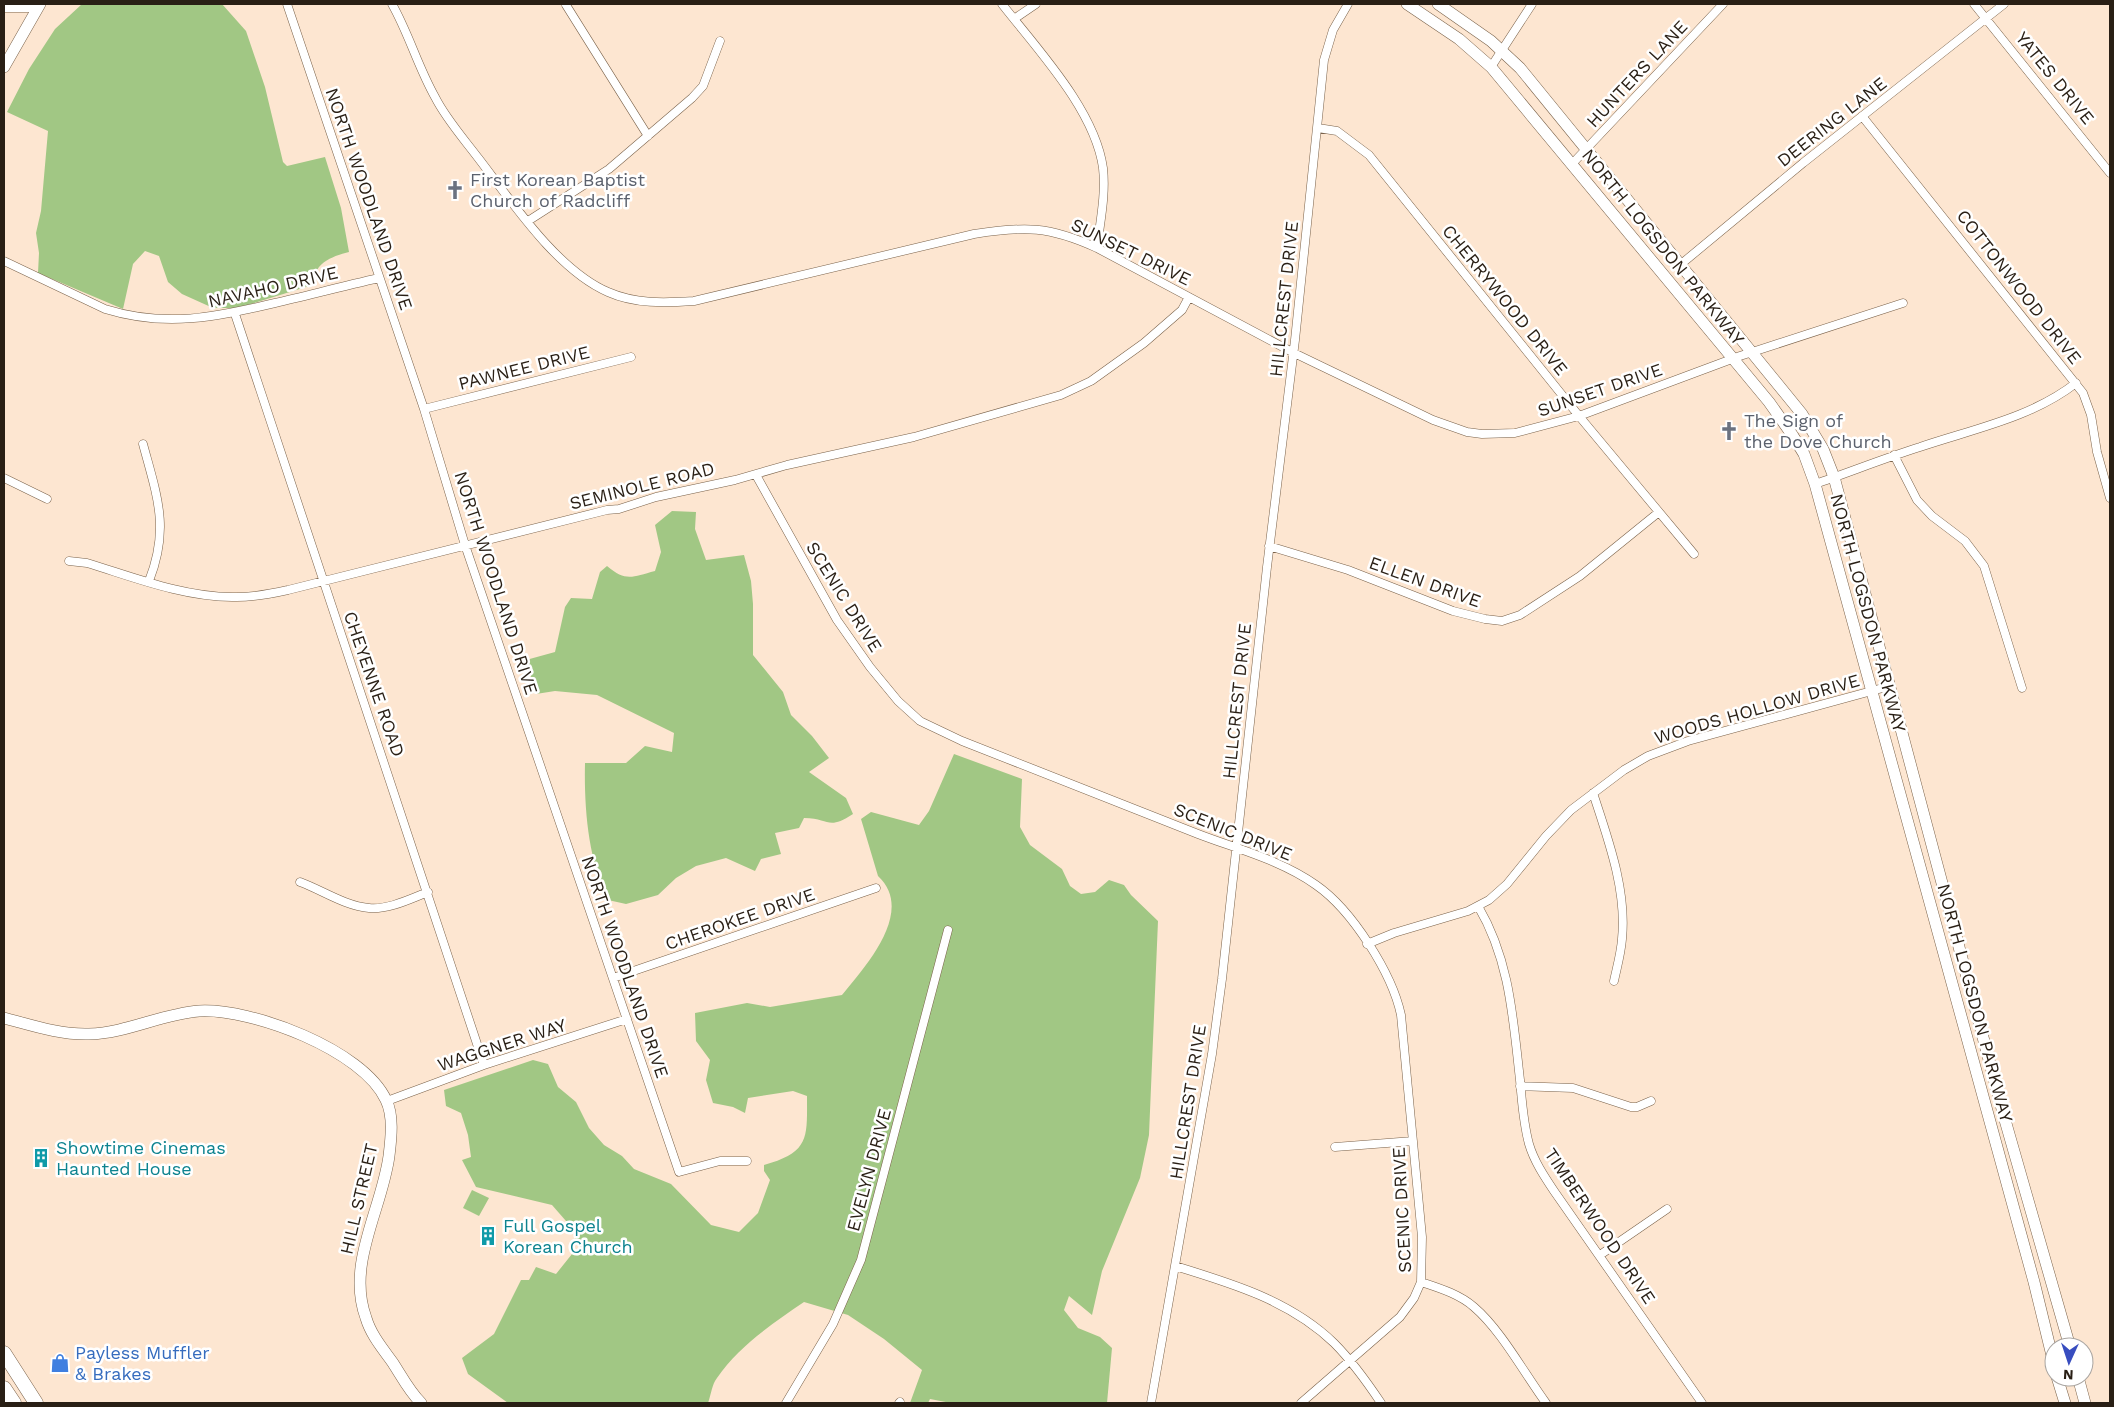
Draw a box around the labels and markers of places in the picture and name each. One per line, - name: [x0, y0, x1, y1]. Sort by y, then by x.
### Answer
- place label: First Korean Baptist Church of Radcliff: [470, 169, 646, 211]
- church icon: First Korean Baptist Church of Radcliff: [444, 179, 466, 201]
- place label: The Sign of the Dove Church: [1744, 410, 1892, 452]
- church icon: The Sign of the Dove Church: [1718, 420, 1740, 442]
- place label: Showtime Cinemas Haunted House: [56, 1137, 226, 1179]
- building icon: Showtime Cinemas Haunted House: [30, 1147, 52, 1169]
- place label: Full Gospel Korean Church: [503, 1215, 633, 1257]
- building icon: Full Gospel Korean Church: [477, 1225, 499, 1247]
- place label: Payless Muffler & Brakes: [75, 1342, 210, 1384]
- shop icon: Payless Muffler & Brakes: [49, 1352, 71, 1374]

